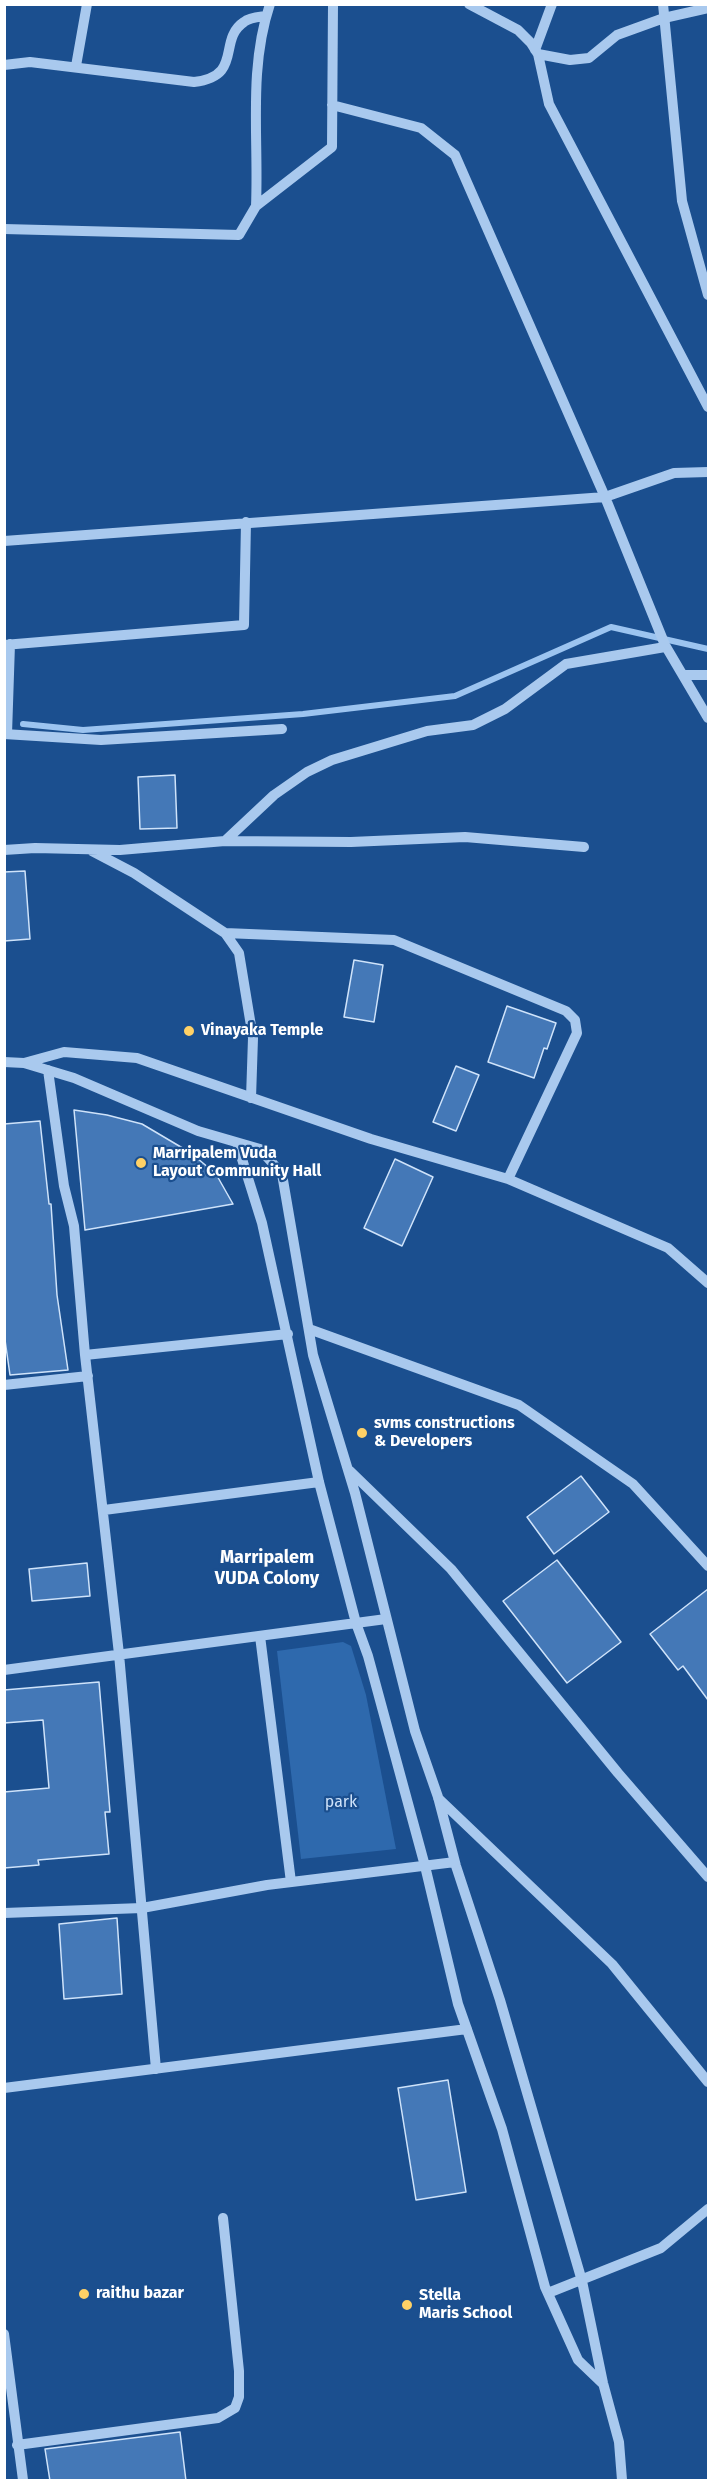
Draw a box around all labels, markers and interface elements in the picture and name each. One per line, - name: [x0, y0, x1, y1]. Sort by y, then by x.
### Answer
- place label: Vinayaka Temple: [201, 1021, 323, 1041]
- marker: Vinayaka Temple: [182, 1024, 196, 1038]
- place label: Marripalem Vuda Layout Community Hall: [153, 1144, 321, 1182]
- marker: Marripalem Vuda Layout Community Hall: [134, 1156, 148, 1170]
- place label: svms constructions & Developers: [374, 1414, 515, 1452]
- marker: svms constructions & Developers: [355, 1426, 369, 1440]
- district label: Marripalem VUDA Colony: [215, 1547, 319, 1590]
- park label: park: [325, 1793, 357, 1813]
- place label: raithu bazar: [96, 2284, 184, 2304]
- place label: Stella Maris School: [419, 2286, 512, 2324]
- marker: raithu bazar: [77, 2287, 91, 2301]
- marker: Stella Maris School: [400, 2298, 414, 2312]

